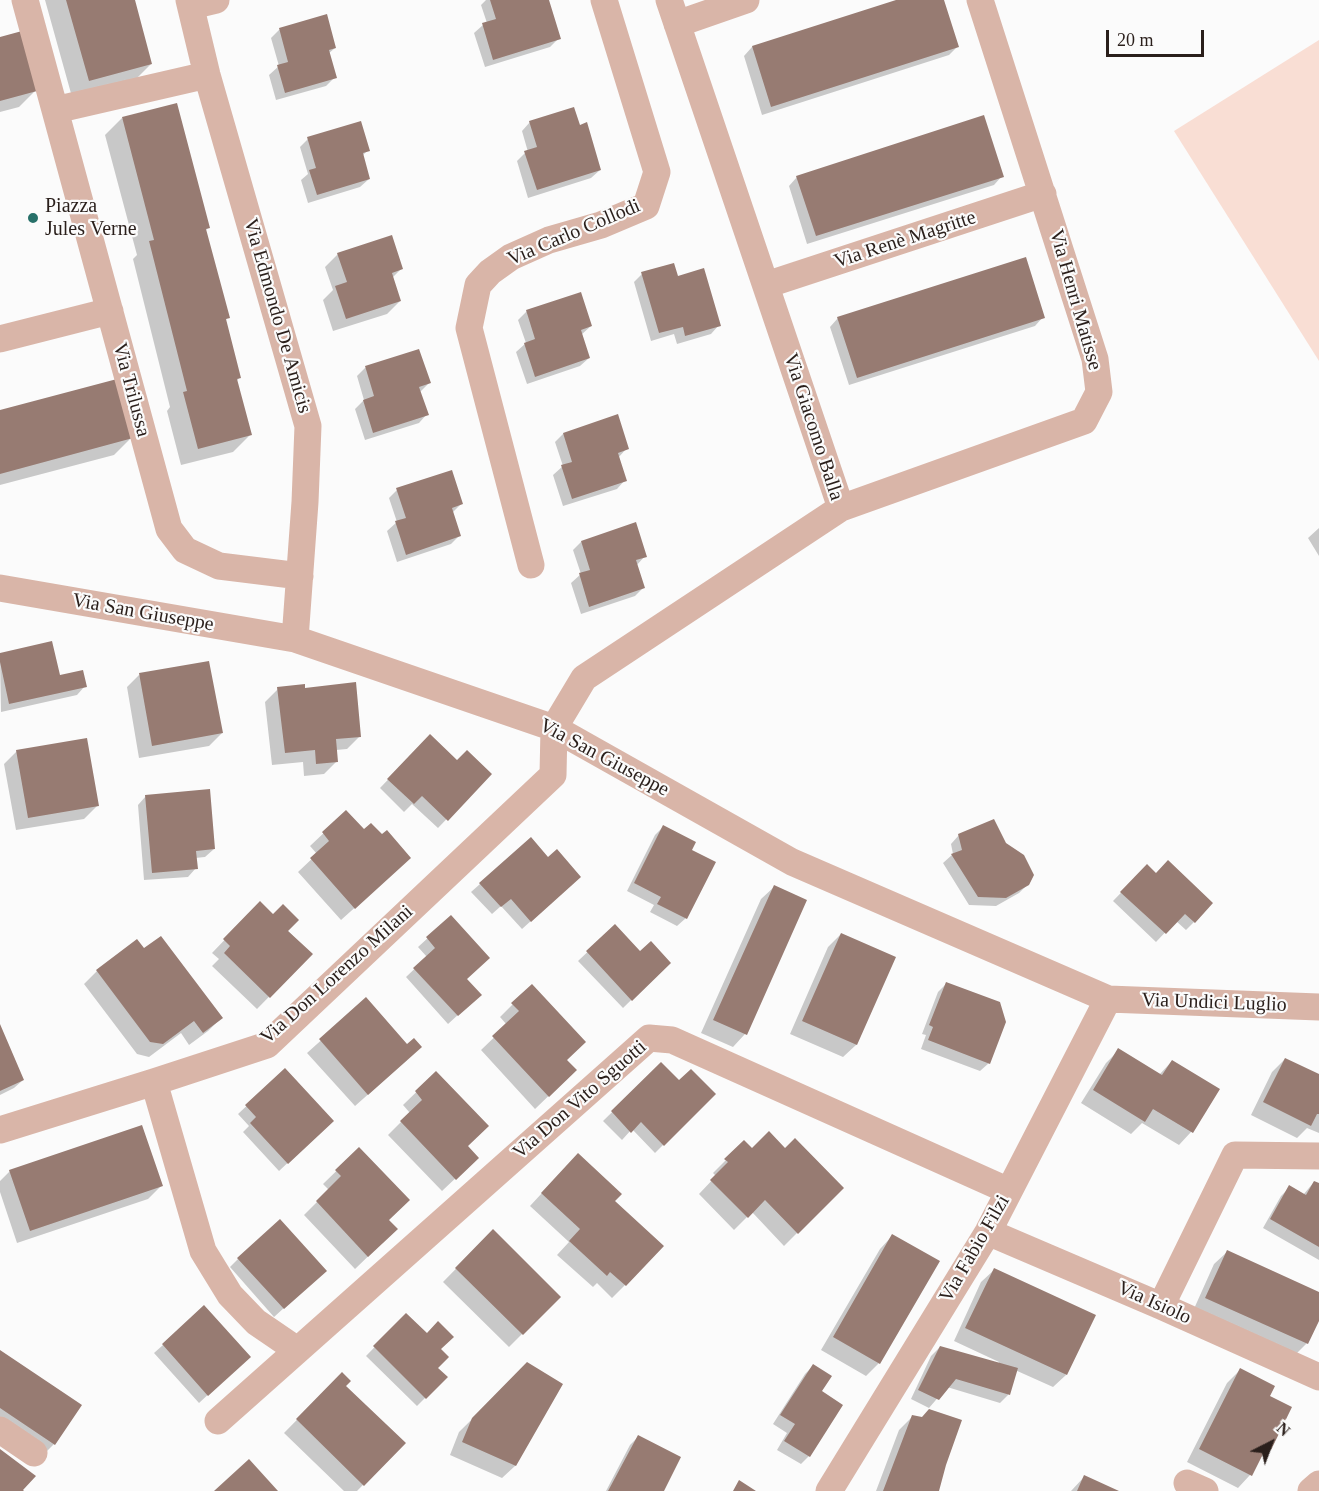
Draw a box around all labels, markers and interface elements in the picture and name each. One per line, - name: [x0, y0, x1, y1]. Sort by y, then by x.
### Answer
- scale bar: [1109, 18, 1206, 56]
- text: 20 m: [1117, 30, 1154, 50]
- street label: Via Carlo Collodi: [504, 194, 644, 272]
- place label: Piazza Jules Verne: [45, 195, 137, 242]
- street label: Via Renè Magritte: [831, 206, 979, 274]
- marker: Piazza Jules Verne: [26, 211, 40, 225]
- street label: Via Edmondo De Amicis: [238, 216, 316, 416]
- street label: Via Henri Matisse: [1043, 227, 1107, 373]
- street label: Via Trilussa: [107, 340, 155, 440]
- street label: Via Giacomo Balla: [778, 350, 848, 504]
- street label: Via San Giuseppe: [70, 589, 216, 637]
- street label: Via San Giuseppe: [535, 714, 673, 802]
- street label: Via Don Lorenzo Milani: [256, 900, 418, 1050]
- street label: Via Undici Luglio: [1141, 988, 1287, 1018]
- street label: Via Don Vito Sguotti: [508, 1035, 652, 1165]
- street label: Via Fabio Filzi: [935, 1191, 1015, 1307]
- street label: Via Isiolo: [1113, 1276, 1195, 1330]
- north arrow: [1241, 1413, 1301, 1473]
- text: N: [1273, 1419, 1293, 1439]

